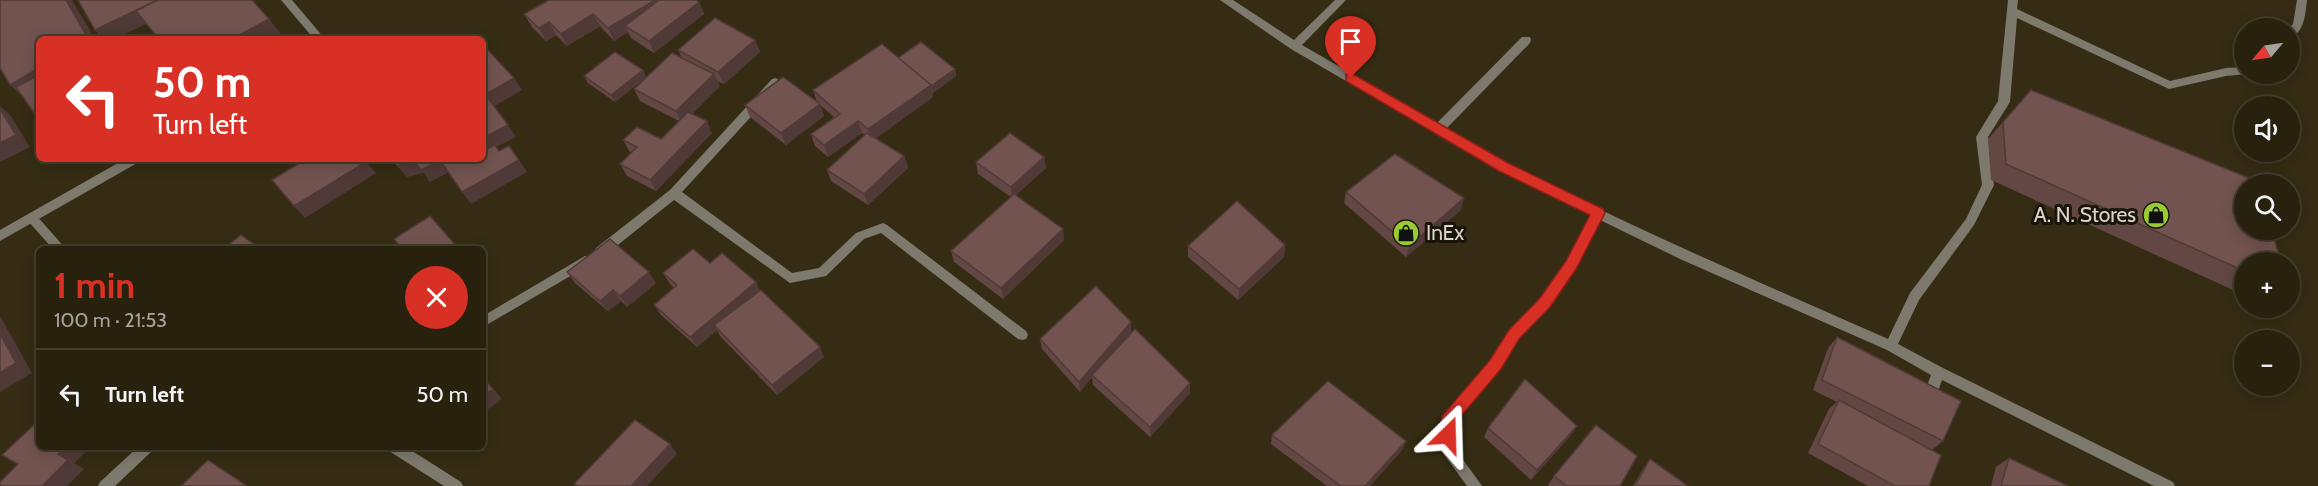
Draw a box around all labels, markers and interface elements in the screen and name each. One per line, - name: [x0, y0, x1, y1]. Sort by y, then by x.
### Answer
- pin: [1325, 16, 1376, 78]
- north arrow: [2234, 18, 2300, 84]
- map controls: [2234, 18, 2300, 396]
- icon: arrive: [1334, 25, 1367, 58]
- text: 50 m: [153, 56, 251, 108]
- icon: left: [54, 60, 132, 138]
- button: sound: [2234, 96, 2300, 162]
- text: Turn left: [153, 108, 247, 141]
- button: search: [2234, 174, 2300, 240]
- shop icon: A. N. Stores: [2141, 200, 2171, 230]
- place label: A. N. Stores: [2034, 202, 2136, 227]
- shop icon: InEx: [1391, 218, 1421, 248]
- place label: InEx: [1426, 220, 1464, 245]
- button: +: [2234, 252, 2300, 318]
- text: 1 min: [54, 263, 135, 307]
- button: close: [405, 266, 468, 329]
- text: 100 m · 21:53: [54, 308, 167, 332]
- button: −: [2234, 330, 2300, 396]
- icon: left: [54, 378, 87, 411]
- text: Turn left: [105, 381, 184, 408]
- text: 50 m: [416, 381, 468, 408]
- position arrow: [1416, 403, 1480, 467]

